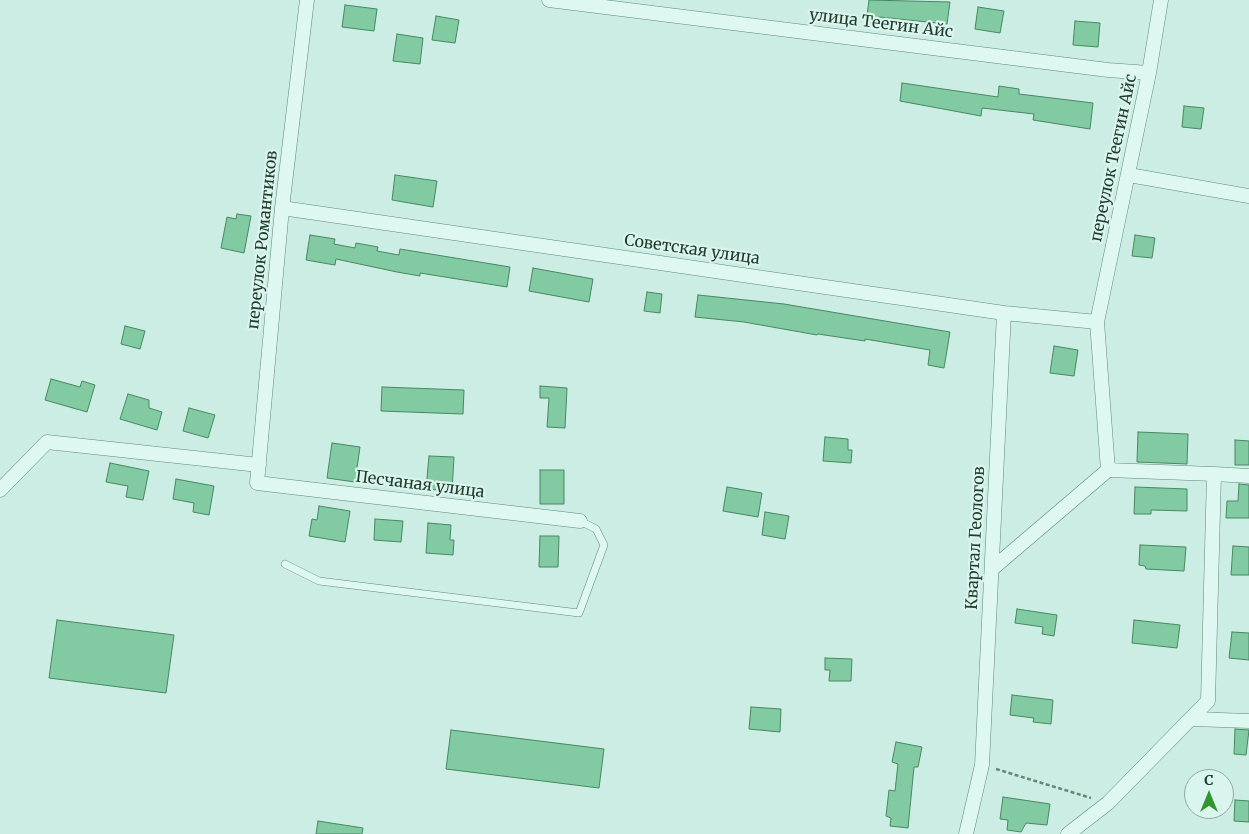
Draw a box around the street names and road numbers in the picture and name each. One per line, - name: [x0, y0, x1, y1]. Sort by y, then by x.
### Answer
- street label: улица Теегин Айс: [808, 6, 954, 42]
- street label: переулок Теегин Айс: [1087, 72, 1141, 244]
- street label: переулок Романтиков: [244, 150, 282, 330]
- street label: Советская улица: [623, 231, 761, 269]
- street label: Квартал Геологов: [963, 466, 989, 610]
- street label: Песчаная улица: [354, 468, 486, 502]

